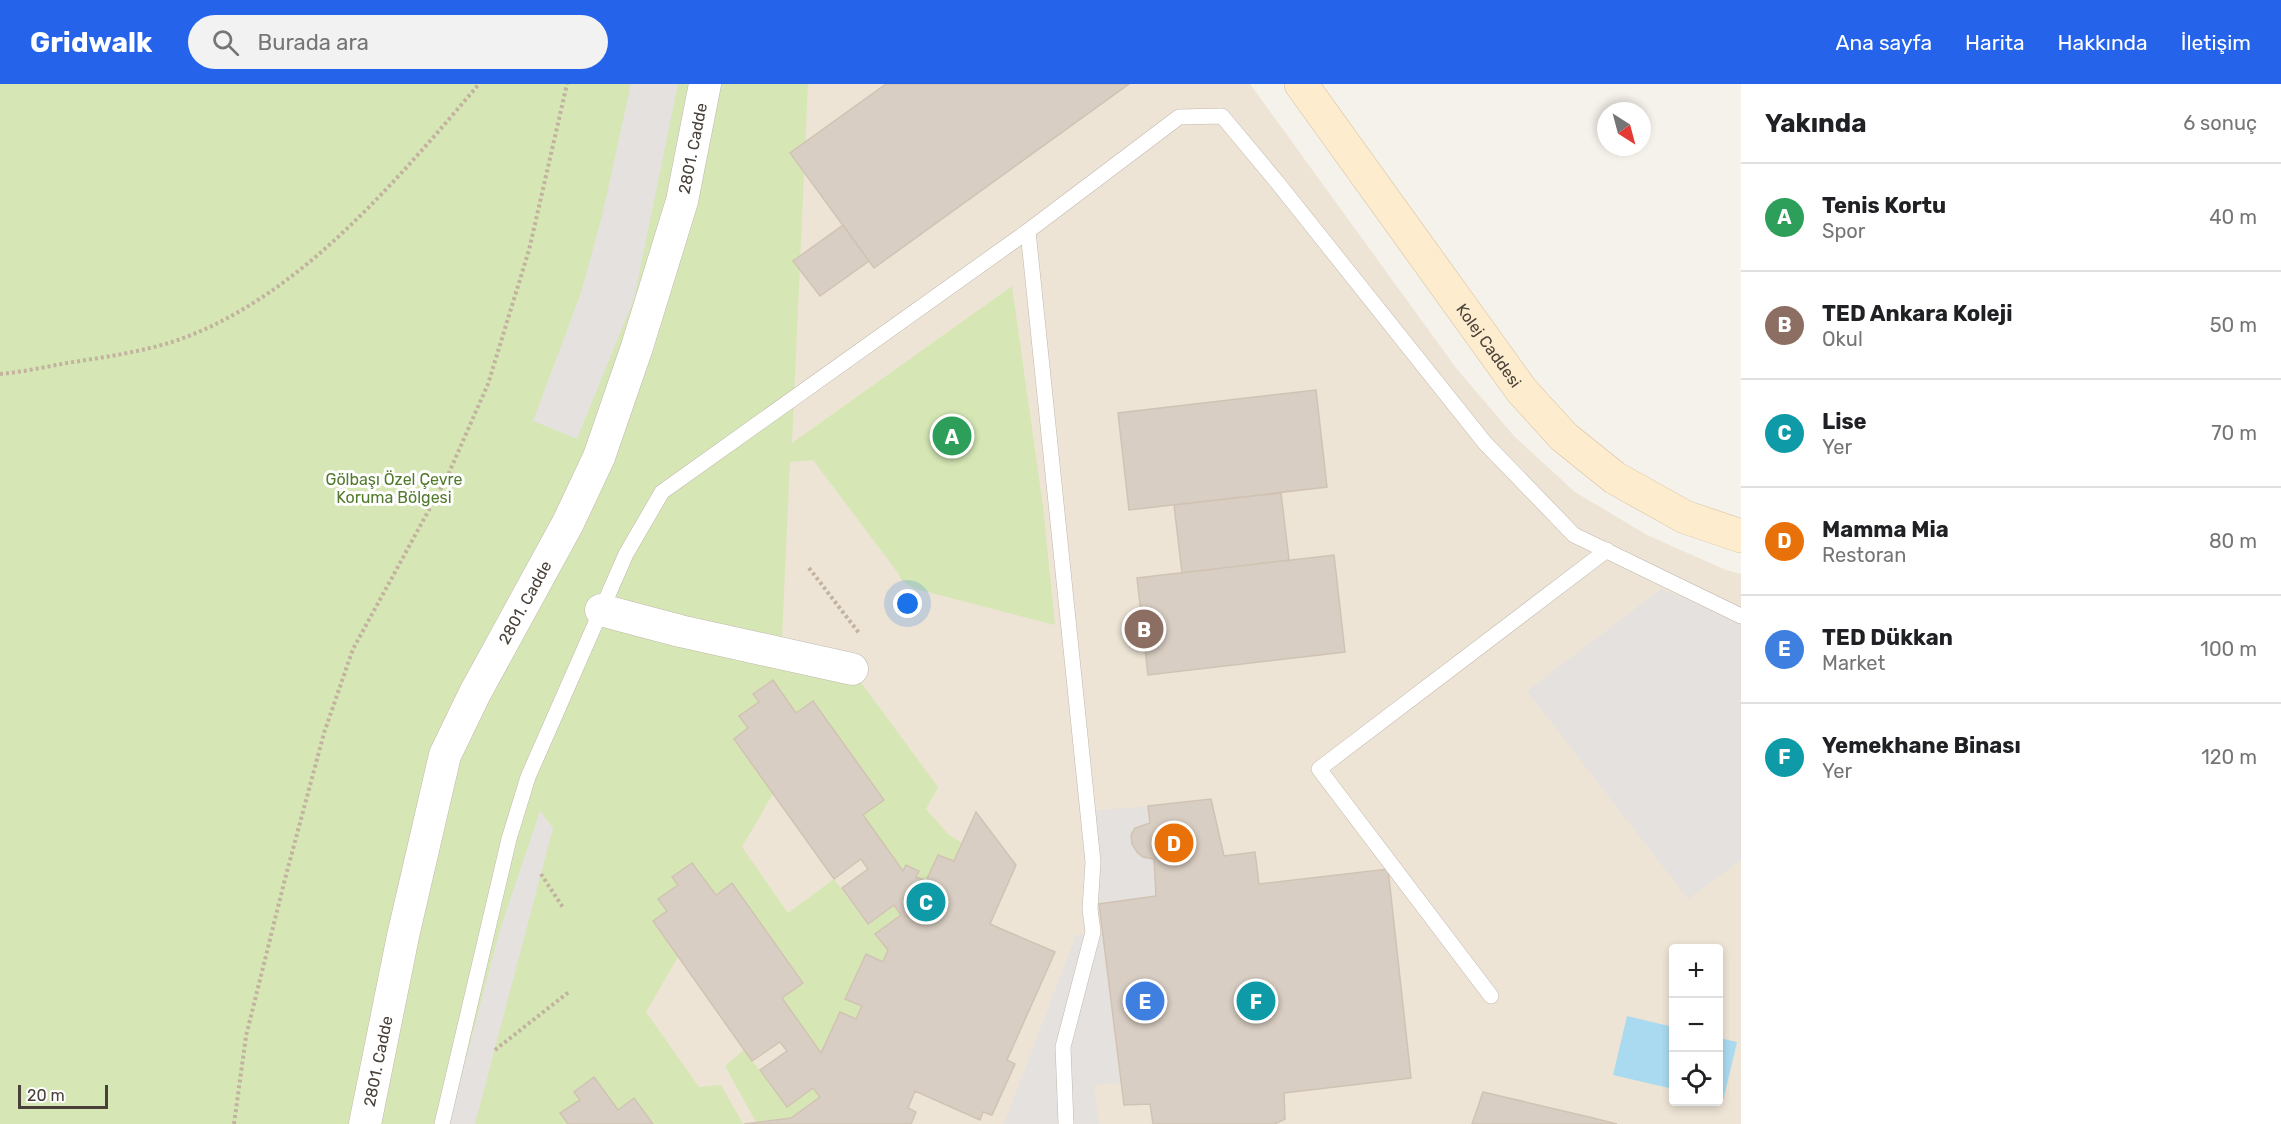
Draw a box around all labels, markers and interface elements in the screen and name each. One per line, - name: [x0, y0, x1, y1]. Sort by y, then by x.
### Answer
- search box: [188, 15, 608, 69]
- text: Gridwalk: [30, 26, 152, 59]
- icon: search: [209, 26, 242, 59]
- text: Burada ara: [257, 29, 369, 56]
- text: Ana sayfa: [1835, 30, 1932, 55]
- text: Harita: [1965, 30, 2025, 55]
- text: Hakkında: [2058, 30, 2148, 55]
- text: İletişim: [2181, 30, 2251, 55]
- street label: 2801. Cadde: [675, 101, 711, 195]
- north arrow: [1597, 102, 1651, 156]
- text: Yakında: [1765, 108, 1867, 139]
- text: 6 sonuç: [2183, 111, 2257, 135]
- text: Tenis Kortu: [1822, 192, 1946, 219]
- text: A: [1777, 205, 1792, 229]
- text: 40 m: [2209, 205, 2257, 229]
- text: Spor: [1822, 219, 1865, 243]
- street label: Kolej Caddesi: [1452, 300, 1525, 391]
- text: TED Ankara Koleji: [1822, 300, 2013, 327]
- text: B: [1777, 313, 1792, 337]
- text: 50 m: [2210, 313, 2257, 337]
- text: Okul: [1822, 327, 1863, 351]
- text: Lise: [1822, 408, 1867, 435]
- pin: A: [932, 414, 972, 458]
- text: C: [1777, 421, 1792, 445]
- text: 70 m: [2211, 421, 2257, 445]
- text: Yer: [1822, 435, 1852, 459]
- park label: Gölbaşı Özel Çevre Koruma Bölgesi: [326, 470, 463, 507]
- text: Mamma Mia: [1822, 516, 1949, 543]
- text: D: [1777, 529, 1792, 553]
- text: 80 m: [2209, 529, 2257, 553]
- text: Restoran: [1822, 543, 1906, 567]
- street label: 2801. Cadde: [495, 557, 556, 647]
- your location: [893, 589, 922, 618]
- pin: B: [1124, 606, 1164, 652]
- text: TED Dükkan: [1822, 624, 1953, 651]
- text: E: [1778, 637, 1791, 661]
- text: 100 m: [2200, 637, 2257, 661]
- text: Market: [1822, 651, 1885, 675]
- text: Yemekhane Binası: [1822, 732, 2021, 759]
- text: F: [1778, 745, 1791, 769]
- text: 120 m: [2201, 745, 2257, 769]
- text: Yer: [1822, 759, 1852, 783]
- pin: D: [1154, 820, 1194, 866]
- pin: C: [906, 880, 946, 924]
- map controls: [1669, 944, 1723, 1106]
- button: +: [1669, 944, 1723, 998]
- pin: E: [1126, 978, 1164, 1024]
- pin: F: [1236, 978, 1276, 1024]
- button: −: [1669, 998, 1723, 1052]
- street label: 2801. Cadde: [360, 1014, 397, 1108]
- button: locate: [1669, 1052, 1723, 1106]
- scale bar: [18, 1082, 108, 1110]
- text: 20 m: [27, 1086, 65, 1105]

